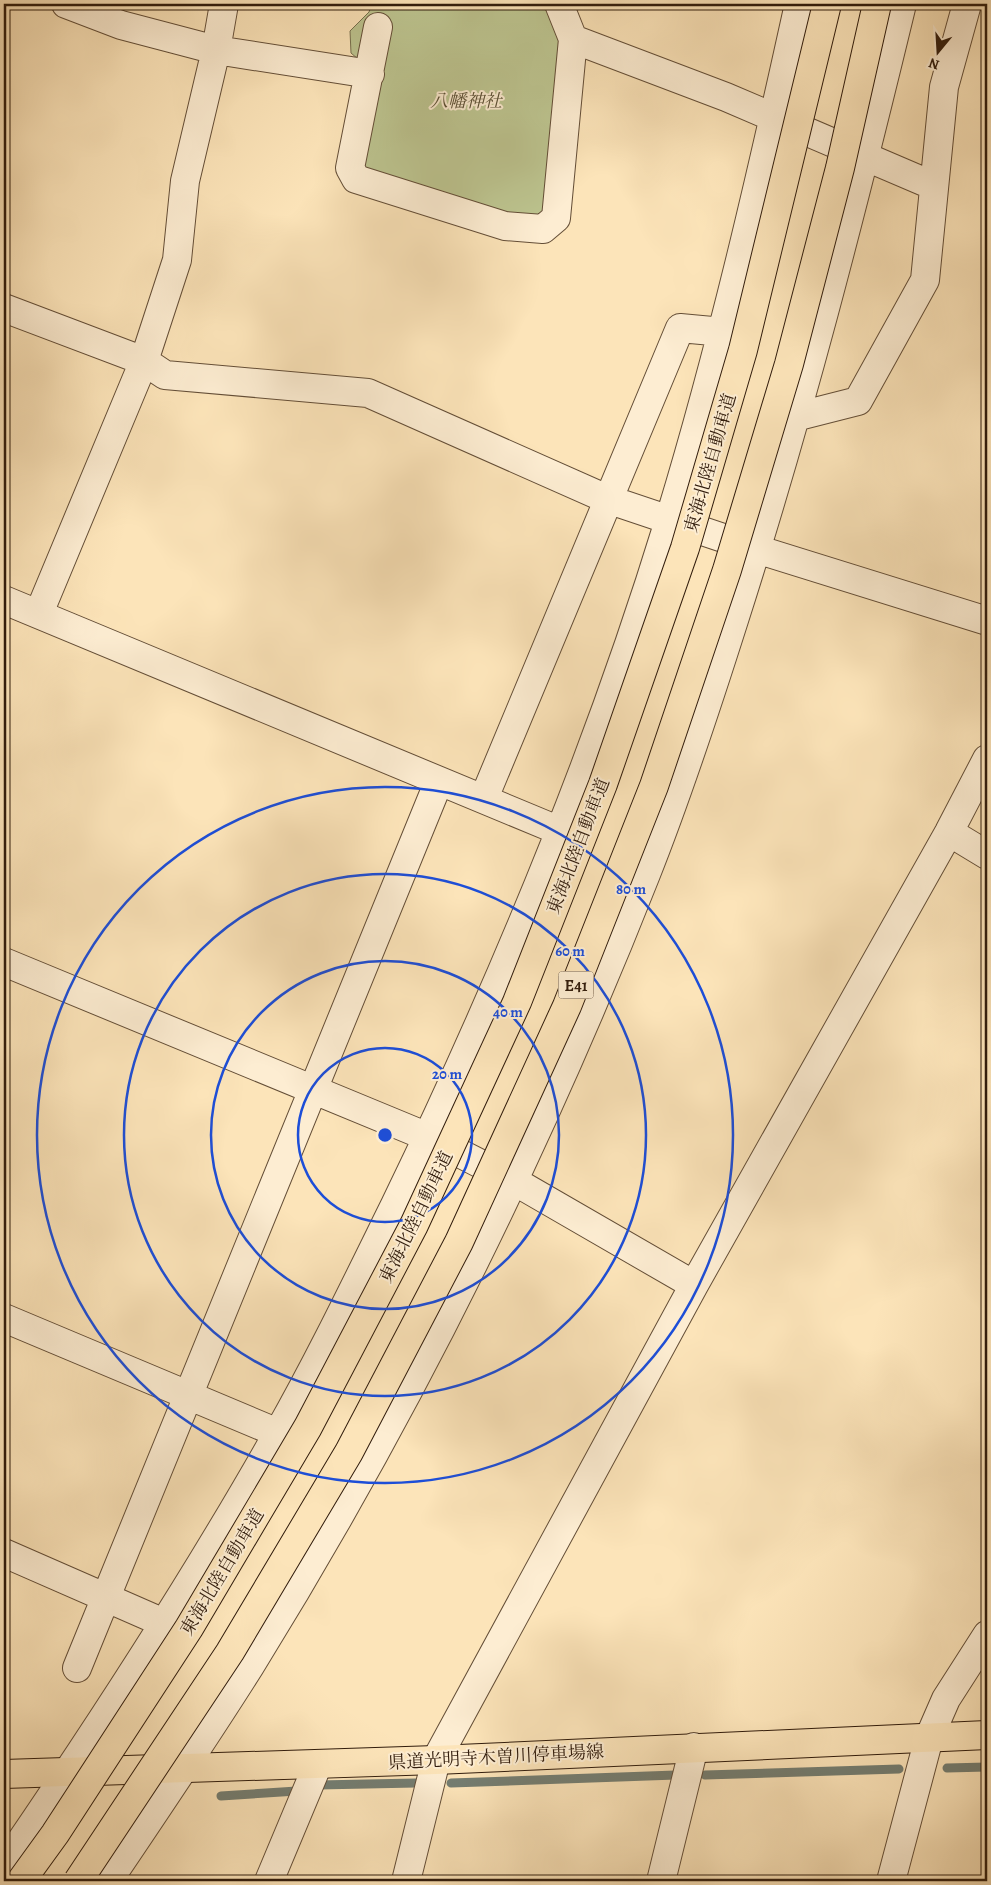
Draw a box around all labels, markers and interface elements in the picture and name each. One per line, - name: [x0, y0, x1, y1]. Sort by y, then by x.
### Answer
- north arrow: [914, 28, 964, 78]
- text: N: [926, 53, 942, 74]
- park label: 八幡神社: [430, 89, 503, 113]
- street label: 東海北陸自動車道: [679, 390, 741, 536]
- street label: 東海北陸自動車道: [541, 774, 615, 918]
- text: 80 m: [616, 879, 646, 899]
- text: 60 m: [555, 941, 585, 961]
- road number: E41: [558, 972, 594, 998]
- text: 40 m: [493, 1002, 523, 1022]
- text: 20 m: [432, 1064, 462, 1084]
- centre of rings: [376, 1126, 394, 1144]
- street label: 東海北陸自動車道: [374, 1147, 458, 1287]
- street label: 東海北陸自動車道: [175, 1504, 269, 1640]
- street label: 県道光明寺木曽川停車場線: [388, 1739, 604, 1775]

